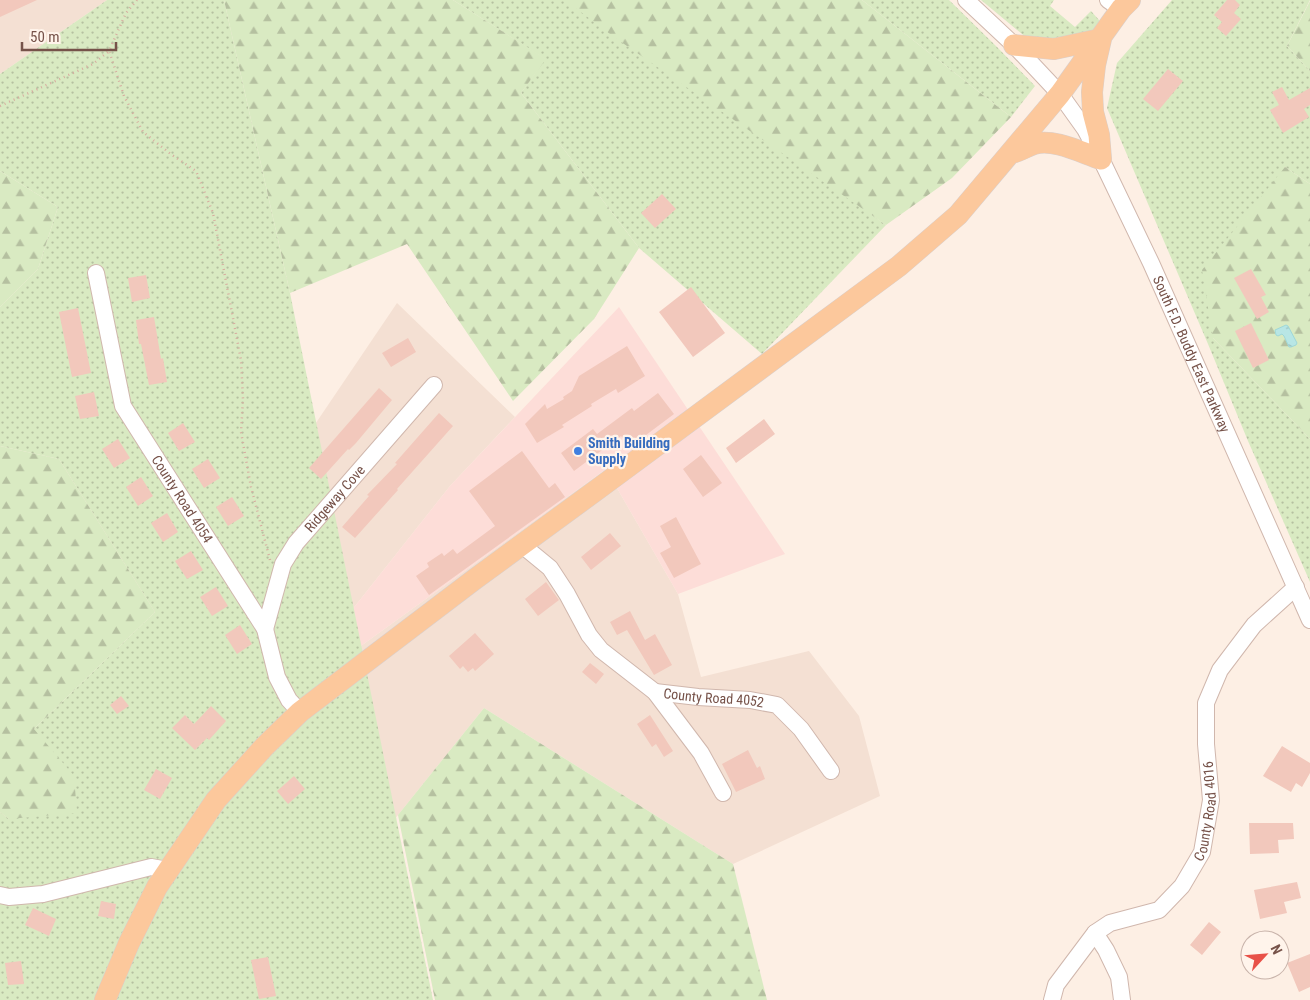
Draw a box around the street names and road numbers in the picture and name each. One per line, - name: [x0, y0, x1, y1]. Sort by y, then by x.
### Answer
- street label: South F.D. Buddy East Parkway: [1150, 273, 1233, 435]
- street label: County Road 4054: [148, 452, 216, 546]
- street label: Ridgeway Cove: [301, 462, 368, 535]
- street label: County Road 4052: [663, 685, 765, 710]
- street label: County Road 4016: [1190, 761, 1219, 864]

